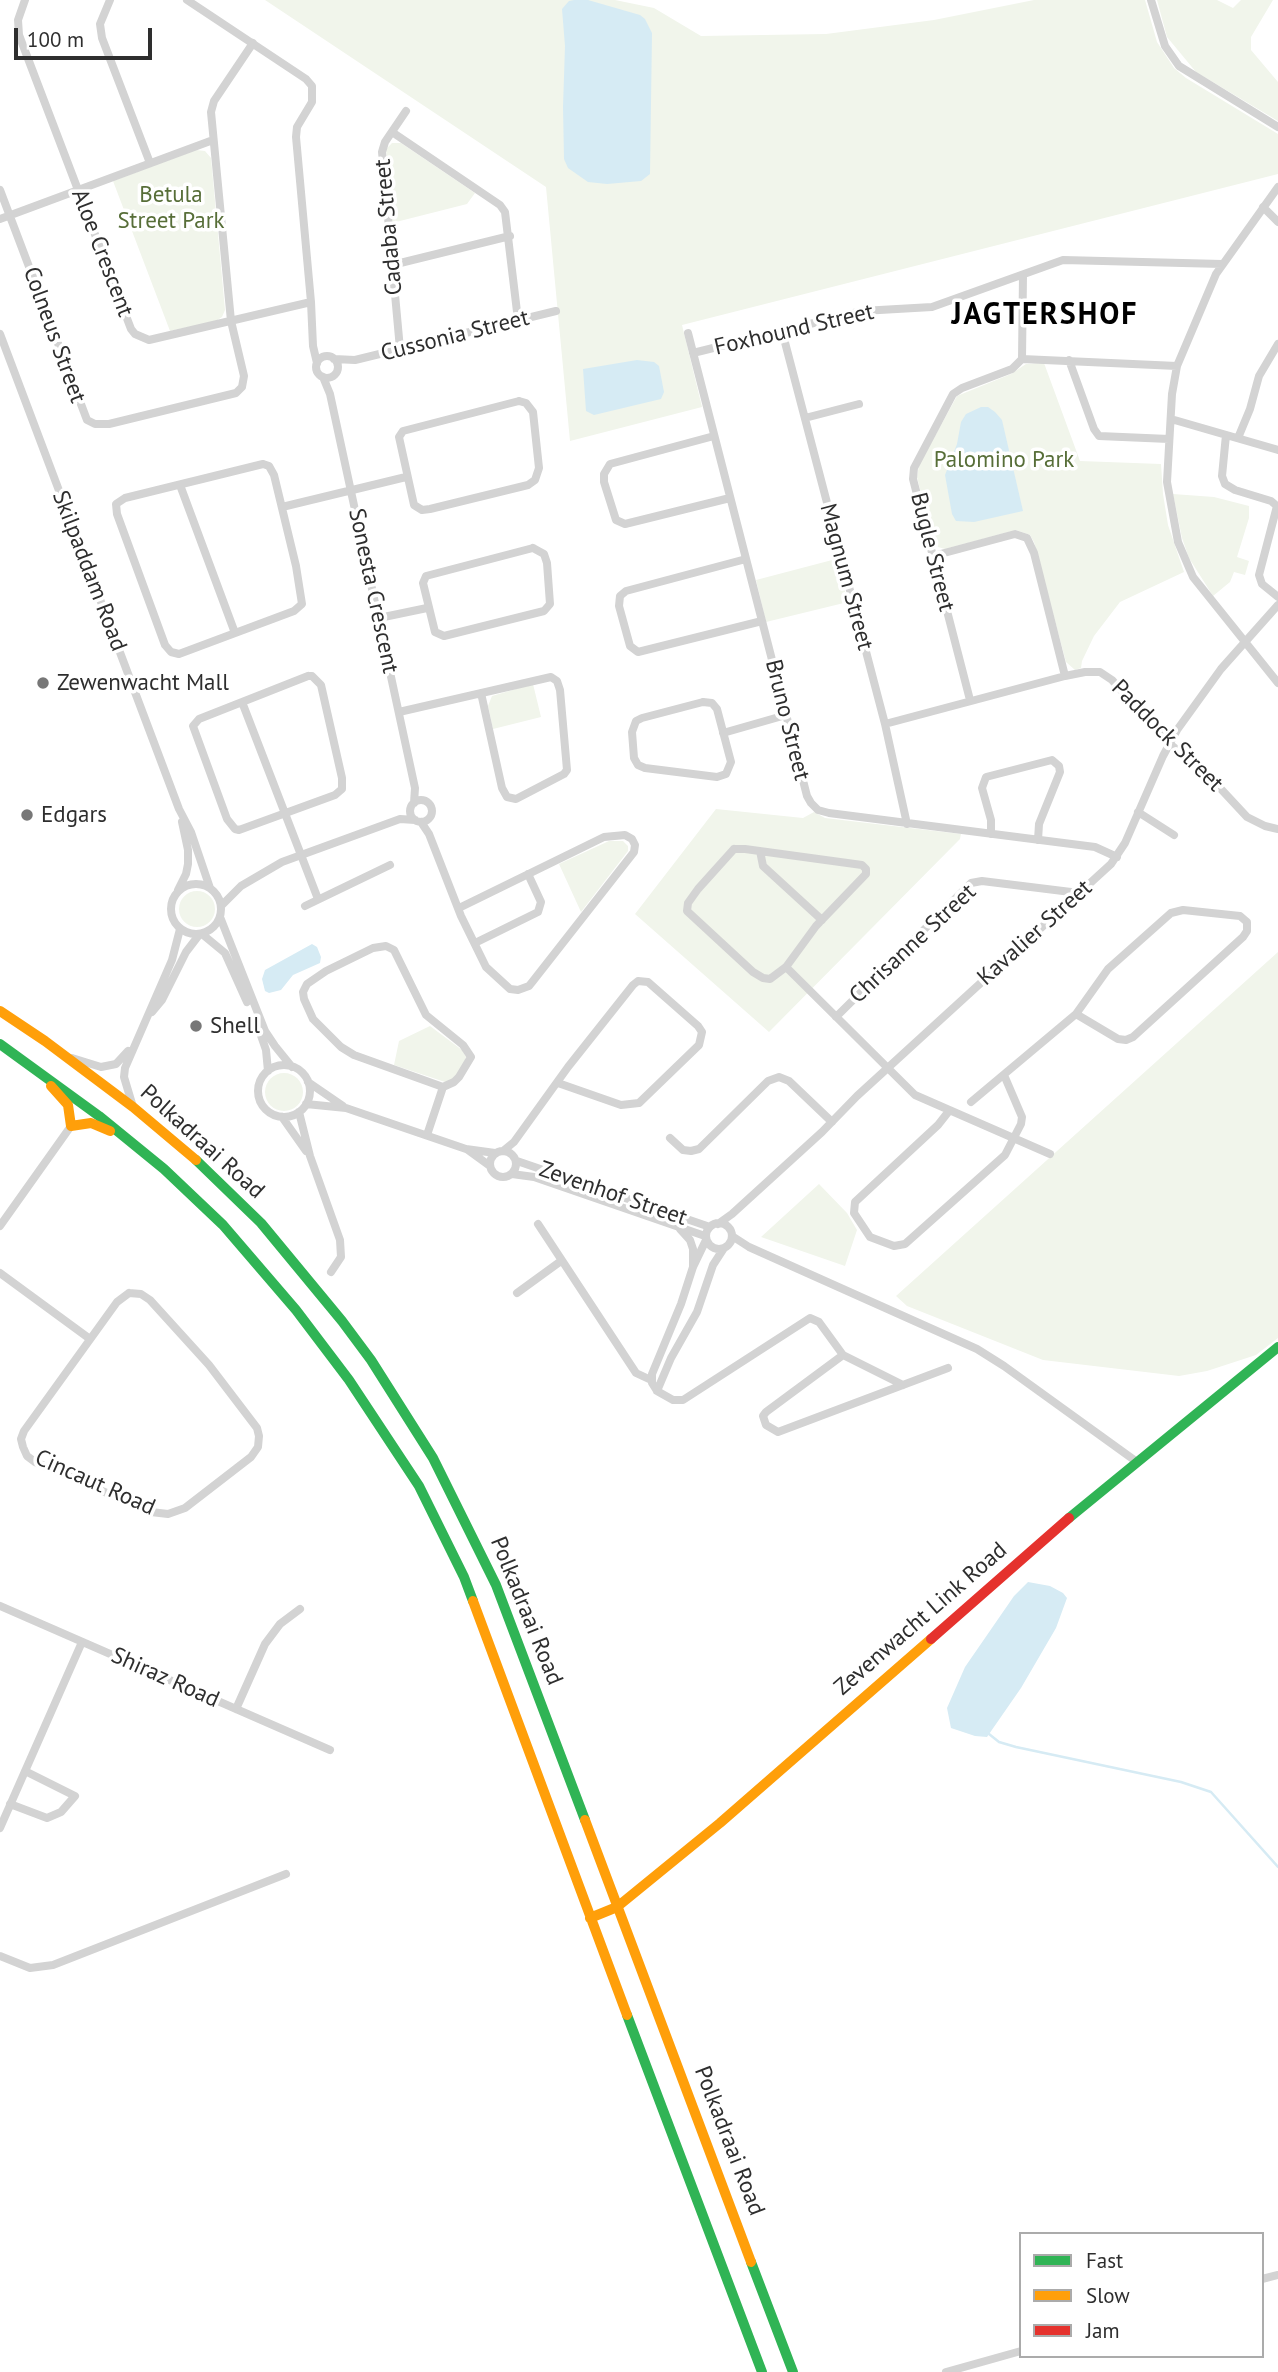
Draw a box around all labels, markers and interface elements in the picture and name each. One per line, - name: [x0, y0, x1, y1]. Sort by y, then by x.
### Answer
- scale bar: [18, 14, 156, 58]
- text: 100 m: [27, 26, 84, 53]
- street label: Cadaba Street: [369, 158, 409, 296]
- park label: Betula Street Park: [117, 181, 225, 235]
- street label: Aloe Crescent: [65, 185, 139, 321]
- street label: Colneus Street: [17, 263, 91, 407]
- district label: JAGTERSHOF: [953, 297, 1137, 333]
- street label: Foxhound Street: [712, 298, 876, 362]
- street label: Cussonia Street: [378, 304, 532, 368]
- park label: Palomino Park: [934, 446, 1074, 474]
- street label: Skilpaddam Road: [46, 487, 132, 655]
- street label: Bugle Street: [904, 490, 960, 614]
- street label: Magnum Street: [813, 501, 879, 653]
- street label: Sonesta Crescent: [342, 506, 404, 676]
- street label: Bruno Street: [759, 657, 815, 783]
- place label: Zewenwacht Mall: [57, 669, 229, 697]
- street label: Paddock Street: [1105, 674, 1229, 798]
- marker: Zewenwacht Mall: [35, 675, 51, 691]
- place label: Edgars: [41, 801, 107, 829]
- marker: Edgars: [19, 807, 35, 823]
- street label: Kavalier Street: [972, 874, 1098, 992]
- street label: Chrisanne Street: [844, 878, 982, 1010]
- place label: Shell: [210, 1012, 260, 1040]
- marker: Shell: [188, 1018, 204, 1034]
- street label: Polkadraai Road: [134, 1079, 270, 1205]
- street label: Zevenhof Street: [535, 1156, 691, 1232]
- street label: Cincaut Road: [31, 1444, 159, 1522]
- street label: Polkadraai Road: [484, 1533, 568, 1689]
- street label: Zevenwacht Link Road: [829, 1537, 1013, 1701]
- street label: Shiraz Road: [107, 1642, 223, 1714]
- street label: Polkadraai Road: [688, 2063, 770, 2219]
- legend: [1019, 2232, 1264, 2358]
- text: Fast: [1086, 2247, 1123, 2274]
- text: Slow: [1086, 2282, 1130, 2309]
- text: Jam: [1086, 2317, 1120, 2344]

